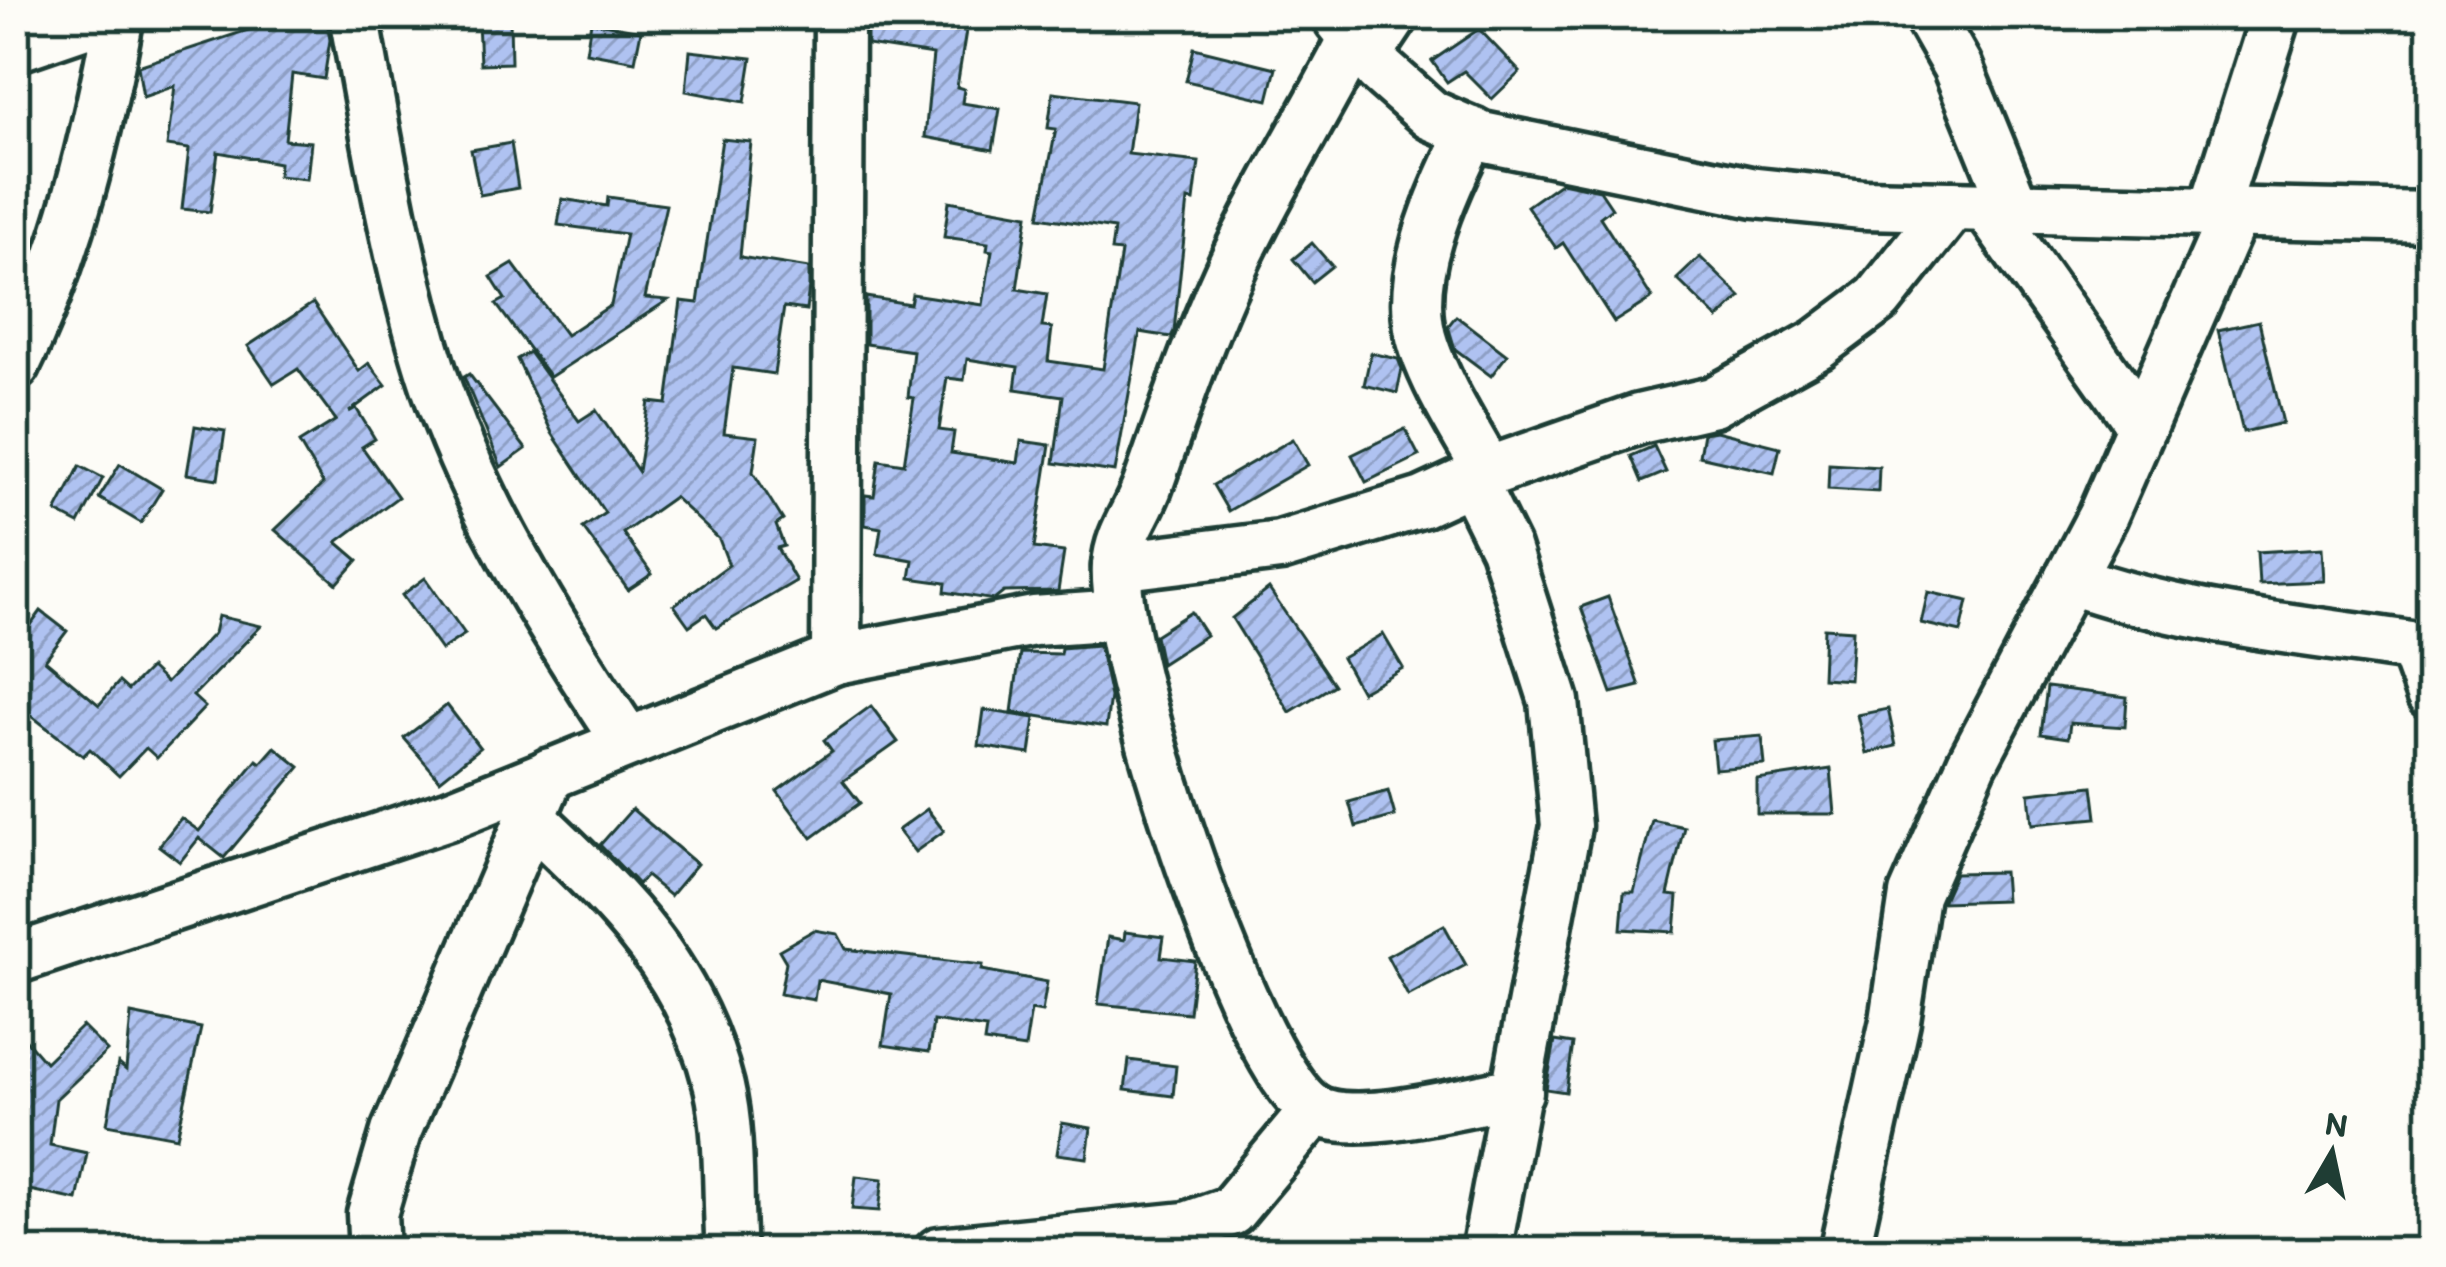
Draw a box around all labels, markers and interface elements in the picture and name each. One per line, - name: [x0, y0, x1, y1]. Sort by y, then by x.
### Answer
- north arrow: [2272, 1093, 2392, 1213]
- text: N: [2323, 1103, 2351, 1145]

